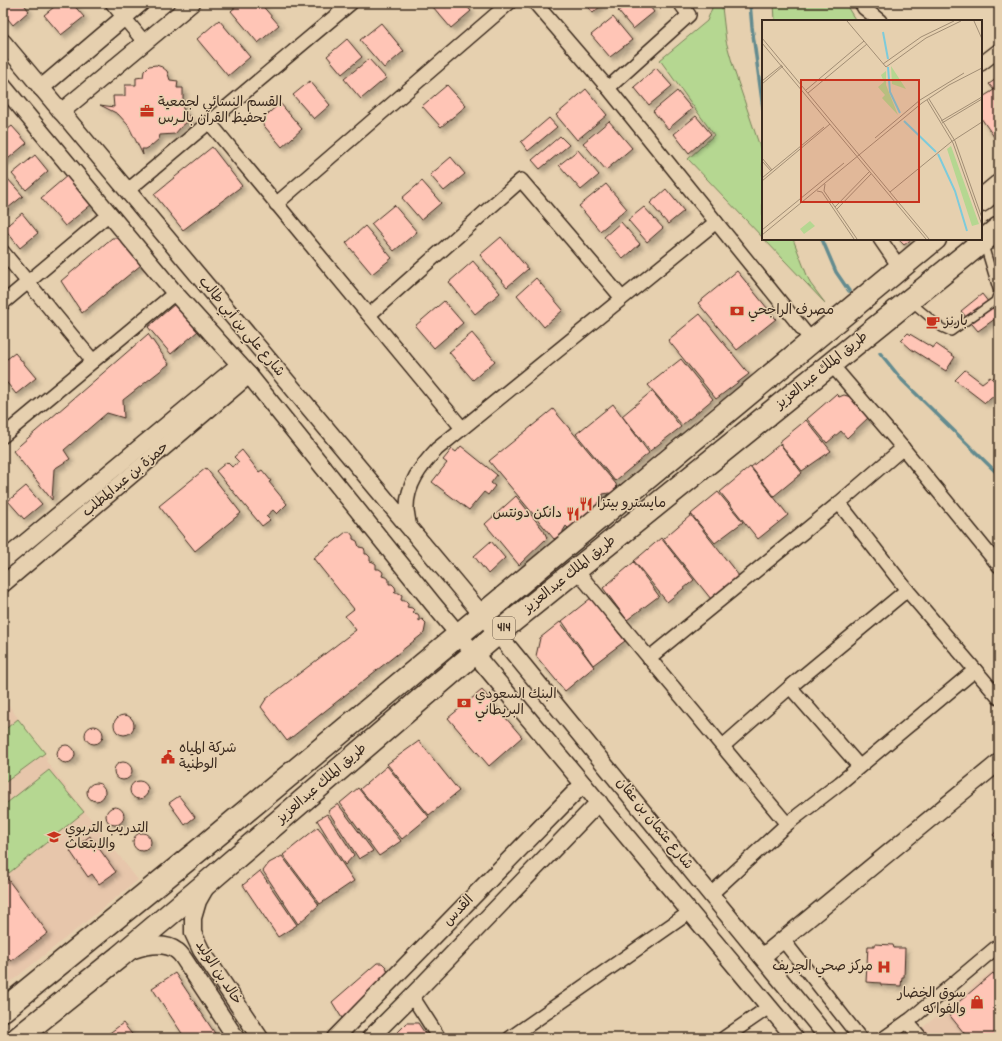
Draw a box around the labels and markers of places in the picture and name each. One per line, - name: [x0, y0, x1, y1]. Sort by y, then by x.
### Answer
- place label: القسم النسائي لجمعية تحفيظ القرآن بالـرس: [158, 93, 282, 129]
- office icon: القسم النسائي لجمعية تحفيظ القرآن بالـرس: [139, 103, 155, 119]
- place label: مصرف الراجحي: [748, 301, 834, 322]
- bank icon: مصرف الراجحي: [729, 303, 745, 319]
- place label: بارنز: [943, 312, 968, 332]
- cafe icon: بارنز: [925, 314, 941, 330]
- place label: مايسترو بيتزا: [597, 494, 666, 514]
- restaurant icon: مايسترو بيتزا: [578, 496, 594, 512]
- place label: دانكن دونتس: [492, 504, 562, 524]
- restaurant icon: دانكن دونتس: [565, 506, 581, 522]
- place label: البنك السعودي البريطاني: [475, 685, 557, 722]
- bank icon: البنك السعودي البريطاني: [456, 695, 472, 711]
- place label: شركة المياه الوطنية: [179, 739, 237, 775]
- public building icon: شركة المياه الوطنية: [160, 749, 176, 765]
- place label: التدريب التربوي والابتعاث: [65, 819, 148, 855]
- school or university icon: التدريب التربوي والابتعاث: [46, 829, 62, 845]
- place label: مركز صحي الجريف: [772, 957, 873, 978]
- hospital icon: مركز صحي الجريف: [876, 959, 892, 975]
- place label: سوق الخضار والفواكه: [896, 984, 966, 1020]
- shop icon: سوق الخضار والفواكه: [969, 994, 985, 1010]

